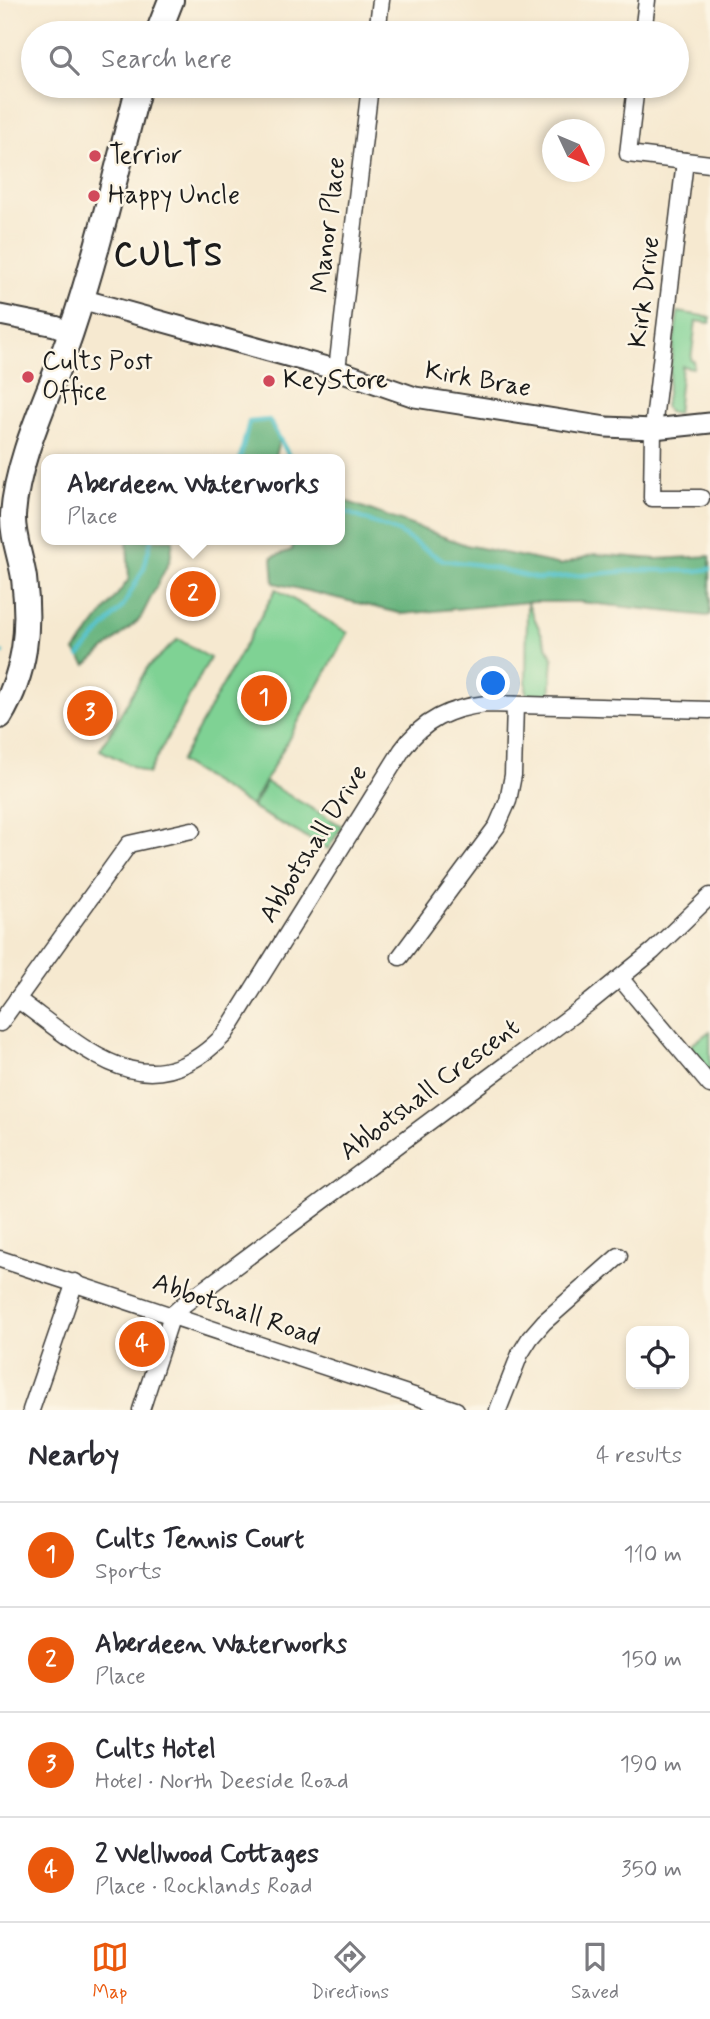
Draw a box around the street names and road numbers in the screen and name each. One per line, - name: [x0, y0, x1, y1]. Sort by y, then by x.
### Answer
- street label: Manor Place: [304, 155, 354, 295]
- street label: Kirk Drive: [621, 234, 669, 350]
- street label: Kirk Brae: [422, 354, 534, 406]
- street label: Abbotshall Drive: [252, 758, 376, 930]
- street label: Abbotshall Crescent: [333, 1011, 527, 1169]
- street label: Abbotshall Road: [148, 1265, 324, 1355]

